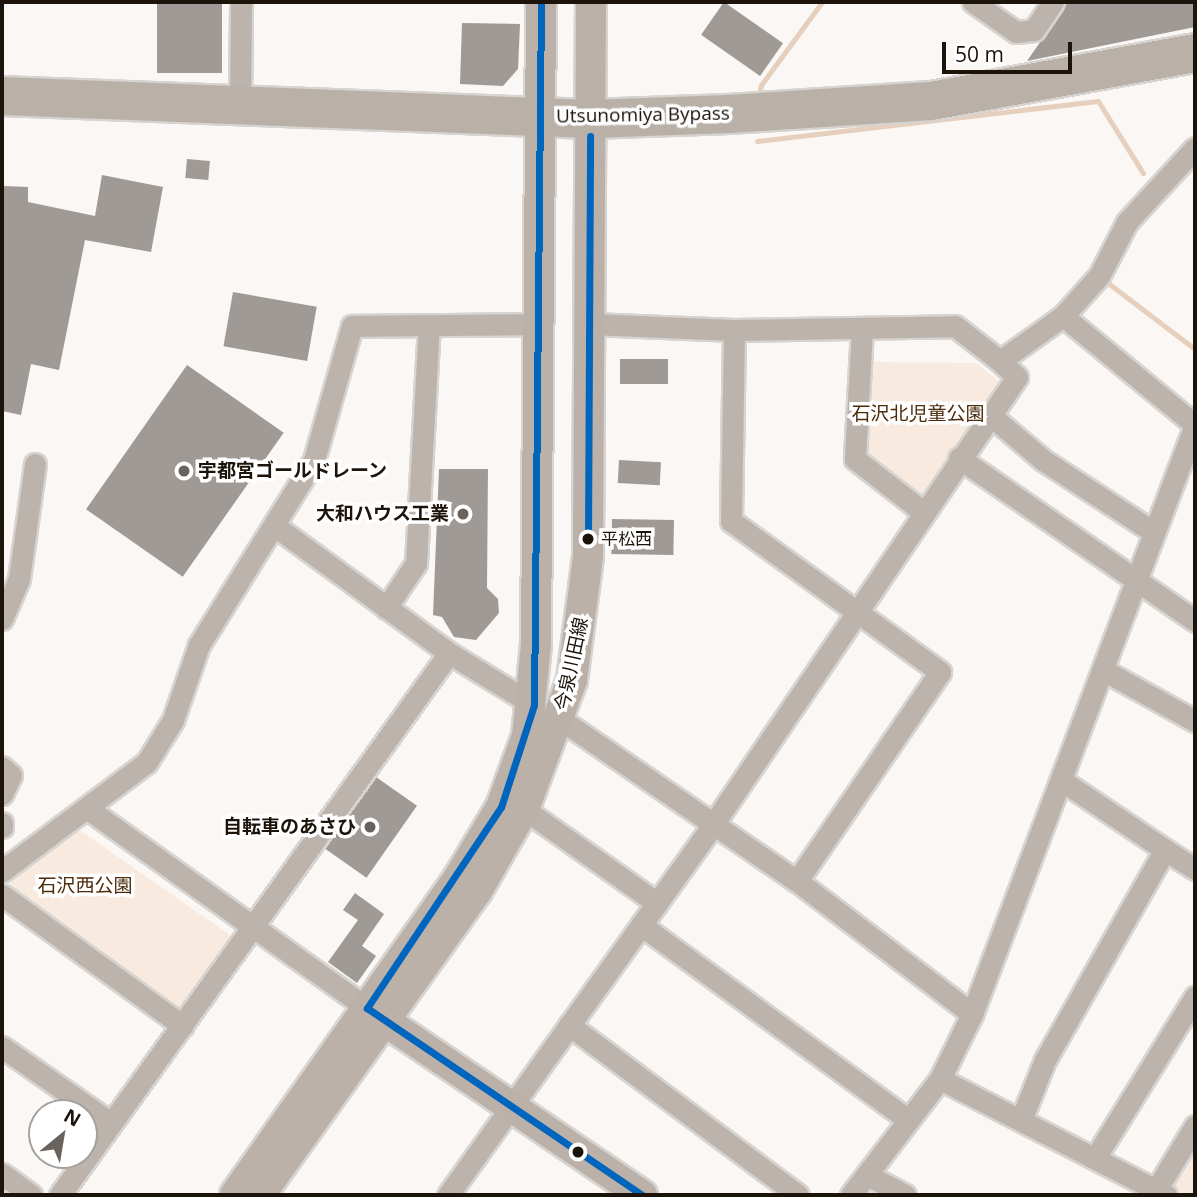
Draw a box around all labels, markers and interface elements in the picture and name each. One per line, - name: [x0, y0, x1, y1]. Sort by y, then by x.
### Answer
- scale bar: [945, 28, 1074, 72]
- text: 50 m: [955, 40, 1004, 68]
- street label: Utsunomiya Bypass: [556, 102, 730, 128]
- park label: 石沢北児童公園: [852, 403, 984, 425]
- place label: 宇都宮ゴールドレーン: [198, 460, 388, 482]
- marker: 宇都宮ゴールドレーン: [176, 463, 192, 479]
- place label: 大和ハウス工業: [316, 503, 449, 525]
- marker: 大和ハウス工業: [455, 506, 471, 522]
- place label: 平松西: [601, 529, 652, 549]
- marker: 平松西: [581, 532, 595, 546]
- street label: 今泉川田線: [551, 615, 593, 713]
- place label: 自転車のあさひ: [223, 816, 356, 838]
- marker: 自転車のあさひ: [362, 819, 378, 835]
- park label: 石沢西公園: [38, 875, 132, 897]
- north arrow: [28, 1099, 98, 1169]
- text: N: [59, 1102, 86, 1133]
- unlabelled marker: [571, 1145, 585, 1159]

